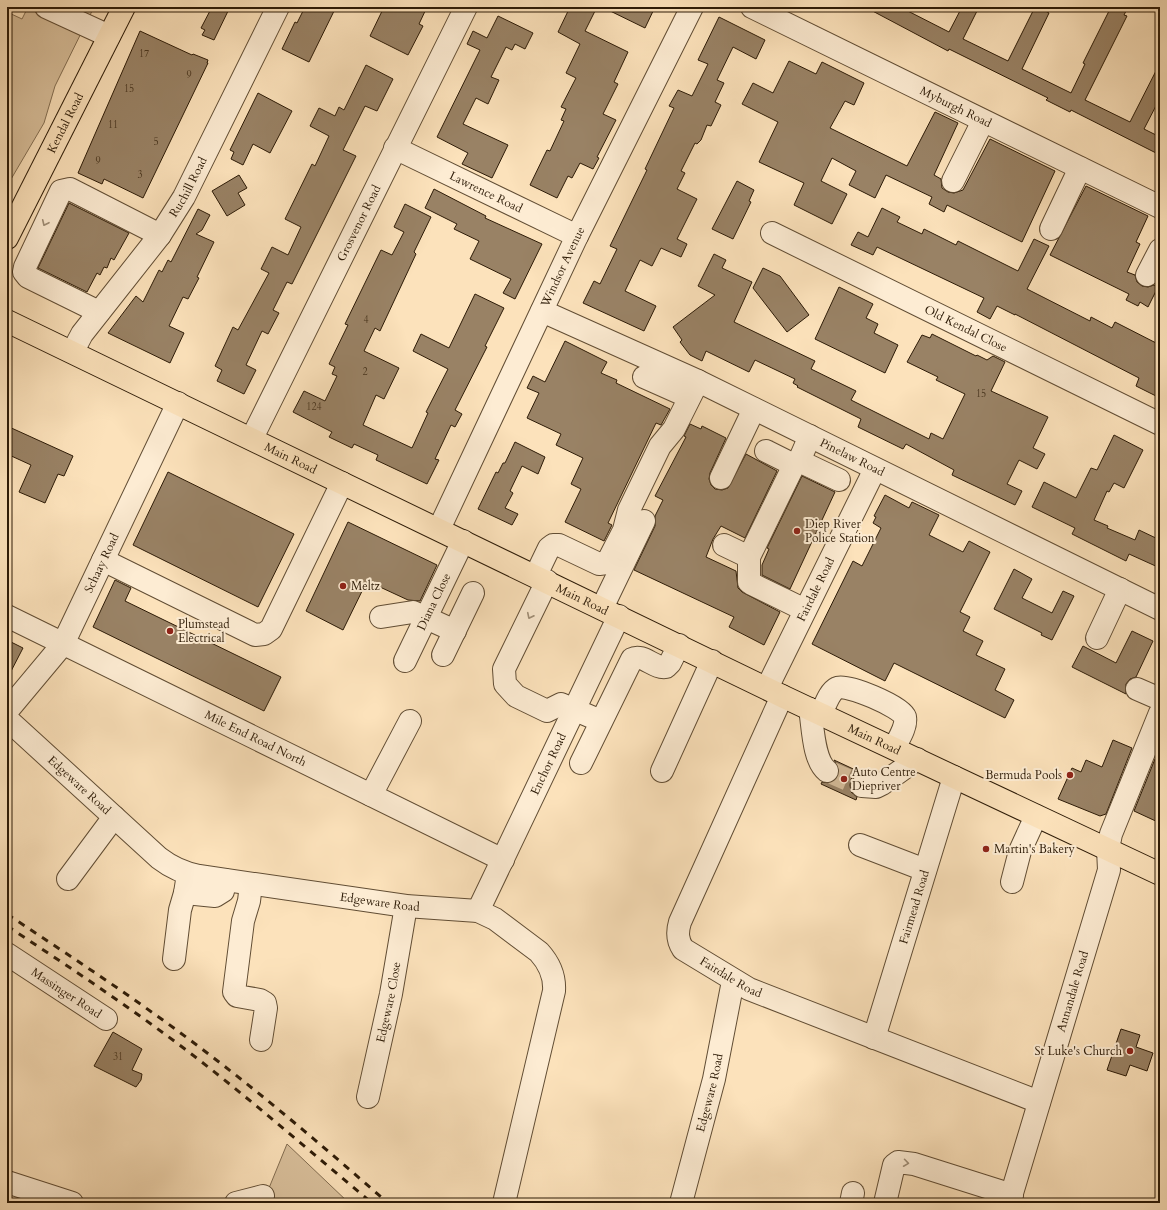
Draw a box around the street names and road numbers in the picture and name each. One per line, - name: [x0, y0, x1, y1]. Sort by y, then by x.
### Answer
- street label: Myburgh Road: [917, 83, 995, 132]
- street label: Kendal Road: [43, 90, 87, 156]
- street label: Ruchill Road: [165, 154, 211, 220]
- street label: Lawrence Road: [447, 167, 526, 217]
- street label: Grosvenor Road: [333, 182, 385, 264]
- street label: Windsor Avenue: [536, 224, 588, 310]
- street label: Old Kendal Close: [922, 301, 1010, 356]
- street label: Pinelaw Road: [817, 434, 888, 480]
- street label: Main Road: [262, 439, 320, 478]
- street label: Schaay Road: [81, 530, 123, 596]
- street label: Fairdale Road: [793, 554, 838, 624]
- street label: Diana Close: [413, 570, 454, 633]
- street label: Main Road: [553, 580, 612, 619]
- street label: Mile End Road North: [202, 706, 309, 770]
- street label: Main Road: [845, 720, 904, 759]
- street label: Enchor Road: [527, 730, 570, 798]
- street label: Edgeware Road: [44, 752, 115, 819]
- street label: Fairmead Road: [895, 867, 933, 946]
- street label: Edgeware Road: [339, 889, 421, 915]
- street label: Annandale Road: [1053, 948, 1092, 1034]
- street label: Fairdale Road: [697, 953, 765, 1002]
- street label: Edgeware Close: [372, 961, 404, 1044]
- street label: Massinger Road: [28, 964, 105, 1022]
- street label: Edgeware Road: [692, 1052, 727, 1134]

